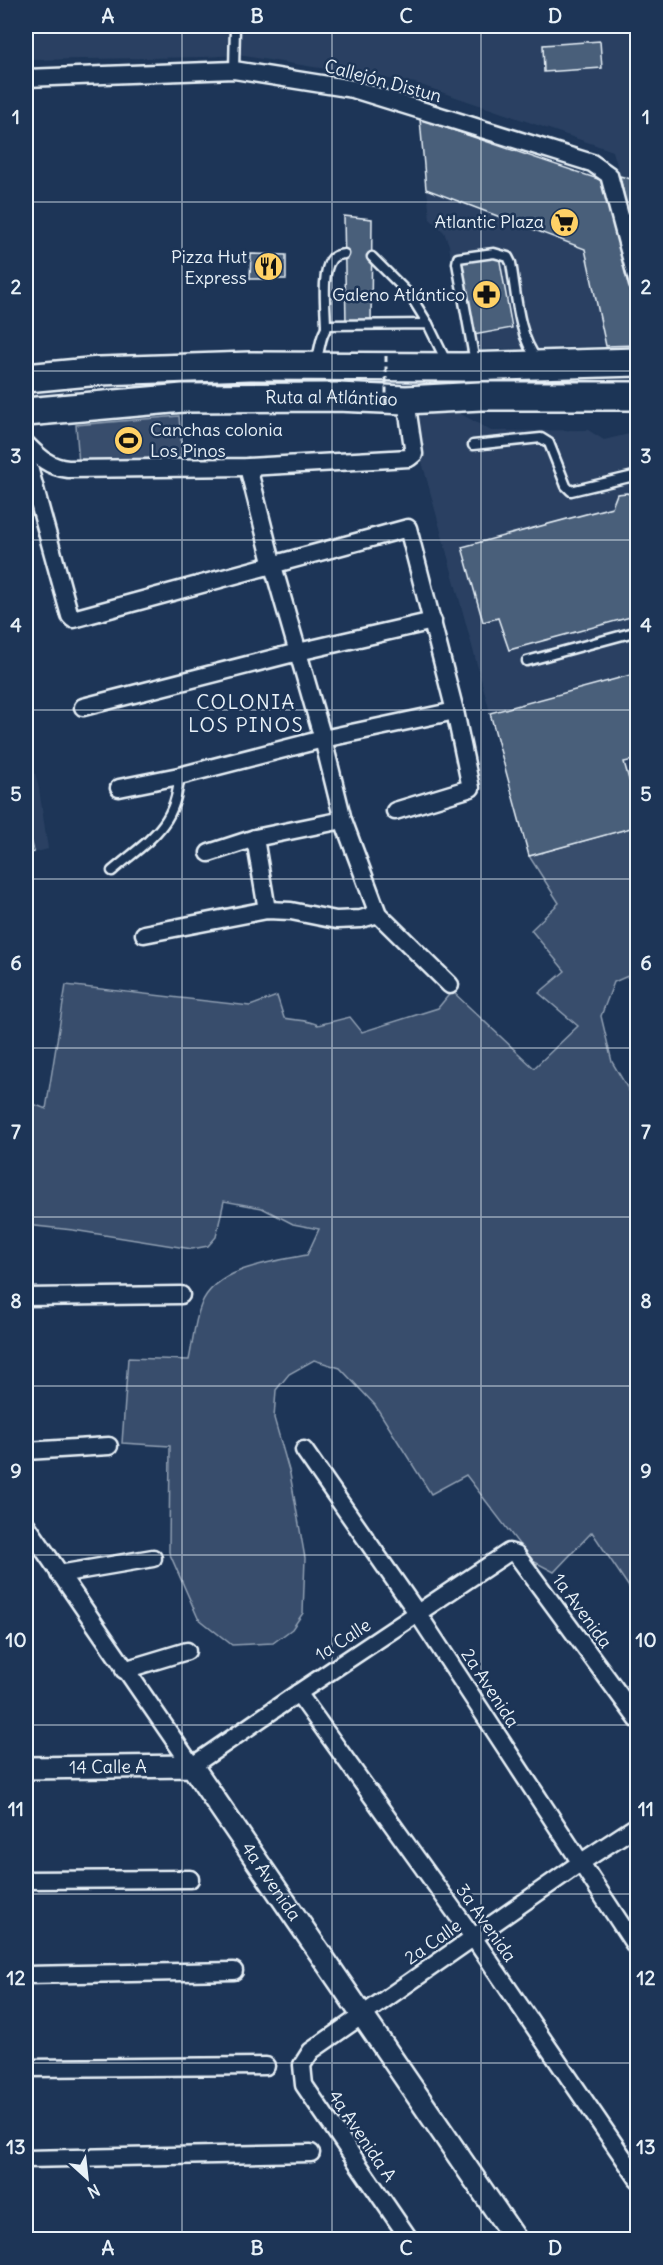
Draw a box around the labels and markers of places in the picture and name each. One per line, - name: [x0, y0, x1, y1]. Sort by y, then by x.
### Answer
- supermarket icon: Atlantic Plaza: [549, 206, 581, 238]
- place label: Atlantic Plaza: [435, 210, 544, 233]
- place label: Pizza Hut Express: [171, 245, 247, 289]
- restaurant icon: Pizza Hut Express: [252, 251, 284, 283]
- pharmacy icon: Galeno Atlántico: [470, 279, 502, 311]
- place label: Galeno Atlántico: [332, 283, 465, 306]
- place label: Canchas colonia Los Pinos: [150, 418, 283, 462]
- sports icon: Canchas colonia Los Pinos: [113, 424, 145, 456]

